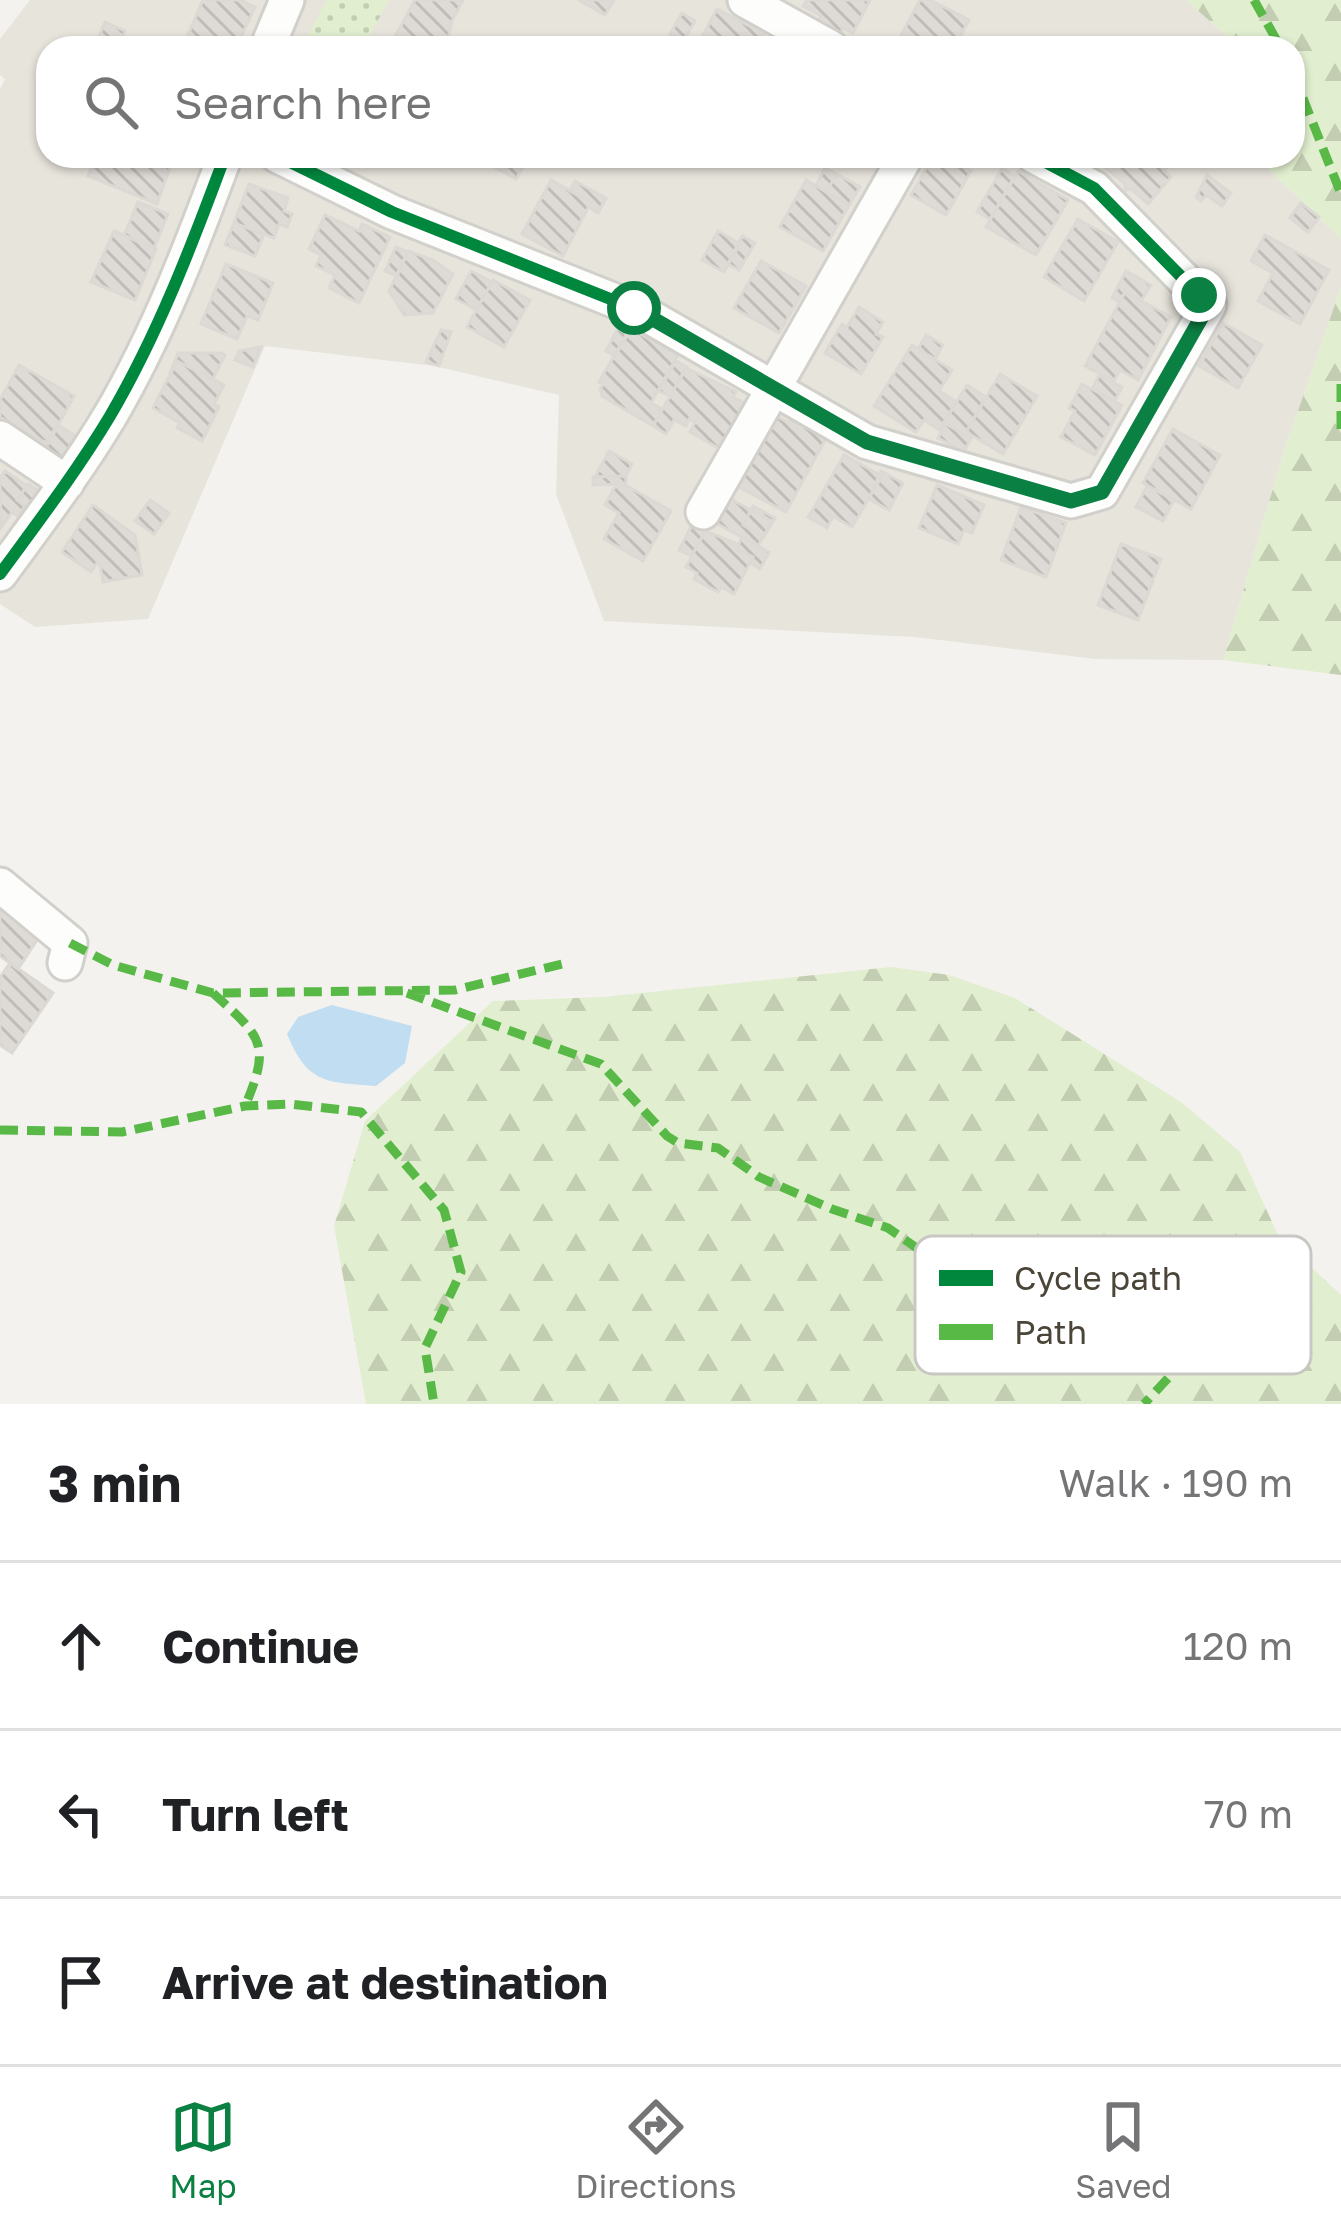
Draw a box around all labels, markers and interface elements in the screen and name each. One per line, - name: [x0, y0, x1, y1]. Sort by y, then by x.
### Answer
- search box: [36, 36, 1305, 168]
- icon: search: [78, 69, 144, 135]
- text: Search here: [174, 75, 432, 129]
- route end: [1172, 268, 1226, 322]
- route start: [607, 281, 661, 335]
- legend: [915, 1236, 1311, 1374]
- text: Cycle path: [1014, 1258, 1182, 1297]
- text: Path: [1014, 1312, 1087, 1351]
- text: 3 min: [48, 1452, 181, 1513]
- text: Walk · 190 m: [1058, 1459, 1293, 1506]
- icon: ahead: [48, 1613, 114, 1679]
- text: Continue: [162, 1619, 359, 1673]
- text: 120 m: [1183, 1622, 1293, 1669]
- icon: left: [48, 1781, 114, 1847]
- text: Turn left: [162, 1787, 349, 1841]
- text: 70 m: [1204, 1790, 1293, 1837]
- icon: arrive: [48, 1949, 114, 2015]
- text: Arrive at destination: [162, 1955, 608, 2009]
- tab: Map: [169, 2094, 237, 2205]
- tab: Directions: [575, 2094, 737, 2205]
- tab: Saved: [1075, 2094, 1172, 2205]

